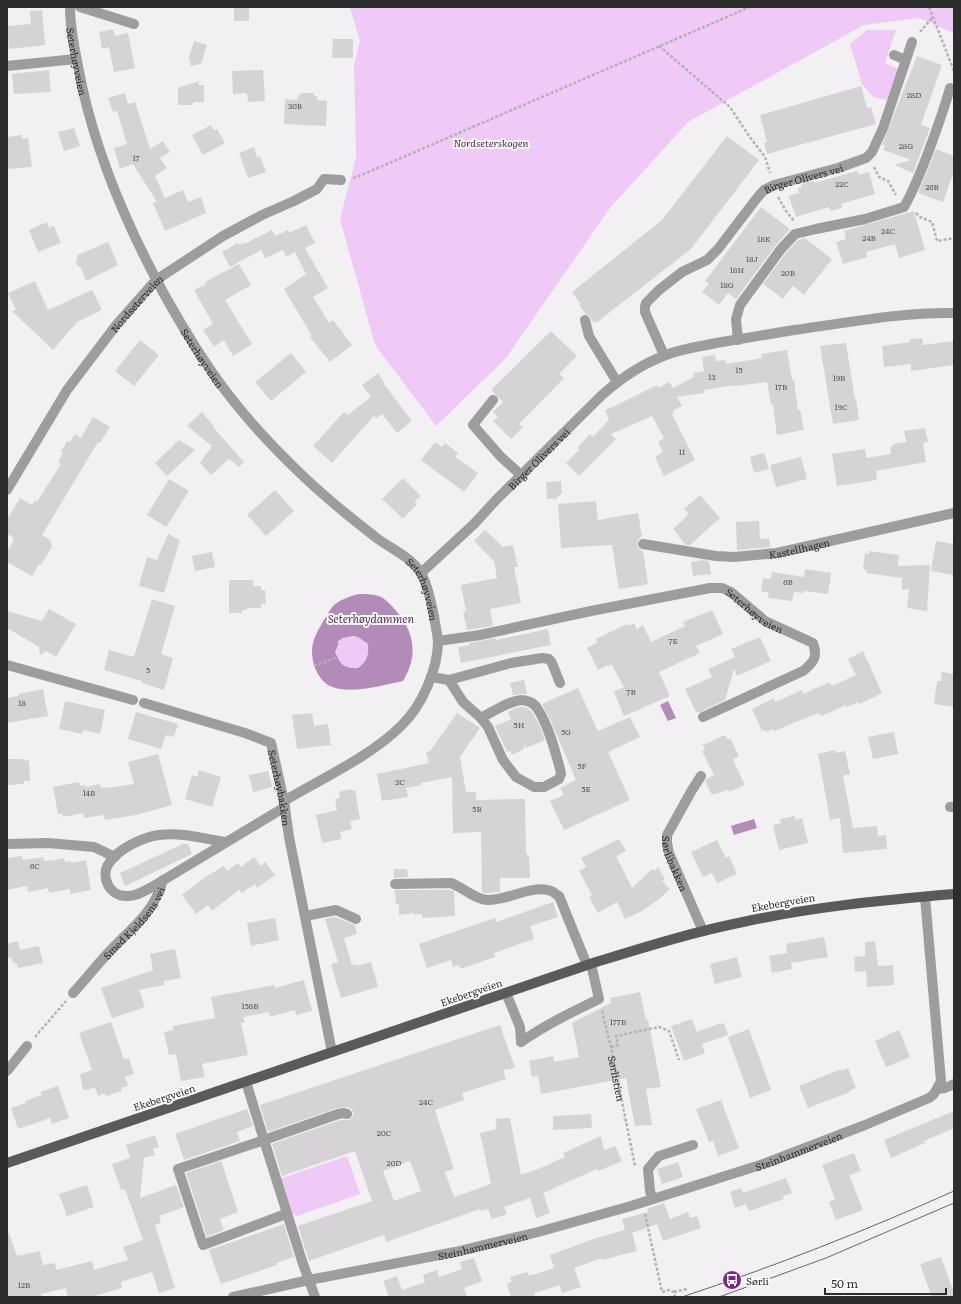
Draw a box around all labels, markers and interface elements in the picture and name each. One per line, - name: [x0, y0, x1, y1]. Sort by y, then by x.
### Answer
- street label: Seterhøyveien: [64, 27, 91, 97]
- house number: 28D: [907, 89, 921, 100]
- house number: 30B: [288, 100, 302, 111]
- park label: Nordseterskogen: [453, 135, 529, 150]
- house number: 28G: [899, 140, 913, 151]
- house number: 17: [132, 152, 140, 163]
- street label: Birger Olivers vei: [761, 159, 846, 197]
- house number: 22C: [835, 178, 849, 189]
- house number: 26B: [925, 181, 939, 192]
- house number: 24C: [881, 225, 895, 236]
- house number: 24B: [862, 232, 876, 243]
- house number: 18K: [757, 233, 771, 244]
- house number: 18J: [746, 253, 759, 264]
- house number: 18H: [730, 264, 744, 275]
- house number: 20B: [781, 267, 795, 278]
- street label: Nordseterveien: [106, 270, 166, 335]
- house number: 18G: [720, 279, 734, 290]
- street label: Seterhøyveien: [178, 325, 228, 391]
- house number: 15: [735, 364, 743, 375]
- house number: 13: [708, 371, 716, 382]
- house number: 19B: [833, 372, 845, 383]
- house number: 17B: [775, 381, 787, 392]
- house number: 19C: [834, 401, 848, 412]
- street label: Birger Olivers vei: [504, 424, 573, 492]
- house number: 11: [679, 446, 686, 457]
- street label: Kastellhagen: [768, 534, 832, 561]
- street label: Seterhøyveien: [403, 553, 442, 622]
- house number: 6B: [783, 576, 793, 587]
- street label: Seterhøyveien: [724, 583, 786, 636]
- water label: Seterhøydammen: [328, 610, 415, 626]
- house number: 7E: [668, 635, 678, 646]
- house number: 5: [146, 664, 150, 675]
- house number: 7B: [626, 686, 636, 697]
- house number: 18: [18, 697, 26, 708]
- house number: 5H: [514, 719, 525, 730]
- house number: 5G: [561, 726, 571, 737]
- street label: Seterhøybakken: [265, 748, 295, 827]
- house number: 5F: [578, 760, 587, 771]
- house number: 3C: [395, 776, 405, 787]
- house number: 5E: [581, 783, 591, 794]
- house number: 14B: [83, 787, 95, 798]
- house number: 5B: [472, 803, 482, 814]
- street label: Sørlibakken: [659, 836, 692, 894]
- house number: 6C: [30, 860, 40, 871]
- street label: Smed Kjeldsens vei: [99, 884, 168, 962]
- street label: Ekebergveien: [750, 889, 816, 915]
- street label: Ekebergveien: [438, 974, 504, 1010]
- house number: 158B: [241, 1000, 259, 1011]
- house number: 177B: [610, 1016, 626, 1027]
- street label: Sørlistien: [605, 1054, 629, 1103]
- street label: Ekebergveien: [131, 1080, 197, 1114]
- house number: 24C: [419, 1096, 433, 1107]
- house number: 20C: [377, 1127, 392, 1138]
- street label: Steinhammerveien: [753, 1127, 845, 1174]
- house number: 20D: [387, 1157, 401, 1168]
- street label: Steinhammerveien: [436, 1227, 530, 1263]
- bus stop icon: Sørli: [721, 1269, 743, 1291]
- scale bar: [825, 1270, 946, 1296]
- place label: Sørli: [746, 1273, 770, 1288]
- text: 50 m: [831, 1274, 858, 1292]
- house number: 12B: [18, 1279, 30, 1290]

